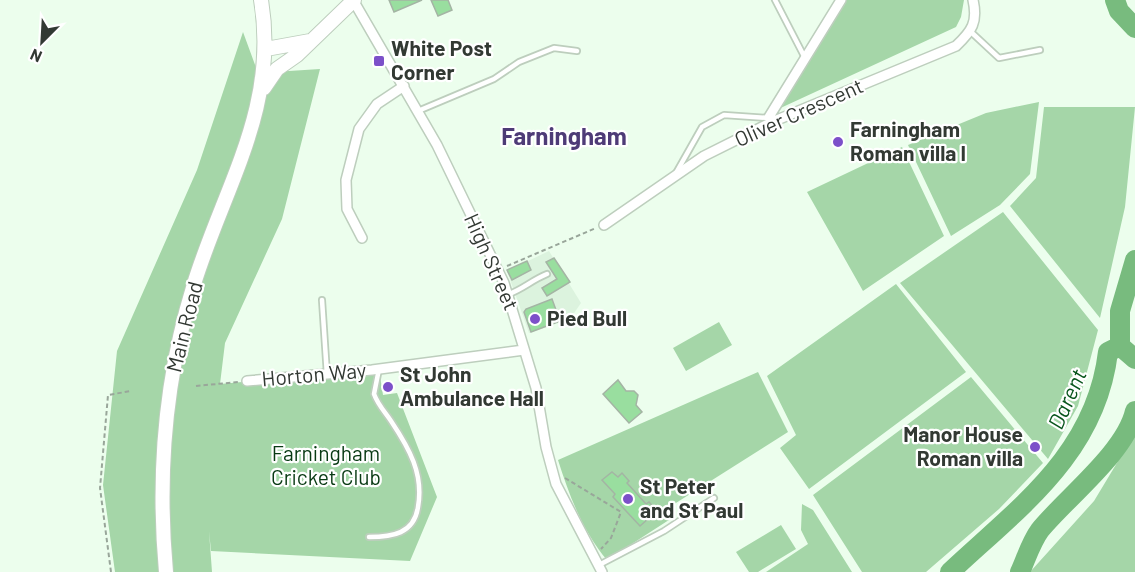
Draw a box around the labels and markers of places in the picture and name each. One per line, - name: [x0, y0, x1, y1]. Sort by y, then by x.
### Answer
- place label: White Post Corner: [391, 35, 492, 84]
- marker: White Post Corner: [372, 54, 386, 68]
- place label: Farningham Roman villa I: [850, 116, 966, 165]
- marker: Farningham Roman villa I: [831, 135, 845, 149]
- place label: Pied Bull: [547, 305, 627, 330]
- marker: Pied Bull: [528, 312, 542, 326]
- place label: St John Ambulance Hall: [400, 361, 544, 410]
- marker: St John Ambulance Hall: [381, 380, 395, 394]
- place label: Manor House Roman villa: [903, 421, 1023, 470]
- marker: Manor House Roman villa: [1028, 440, 1042, 454]
- place label: St Peter and St Paul: [640, 473, 743, 522]
- marker: St Peter and St Paul: [621, 492, 635, 506]

